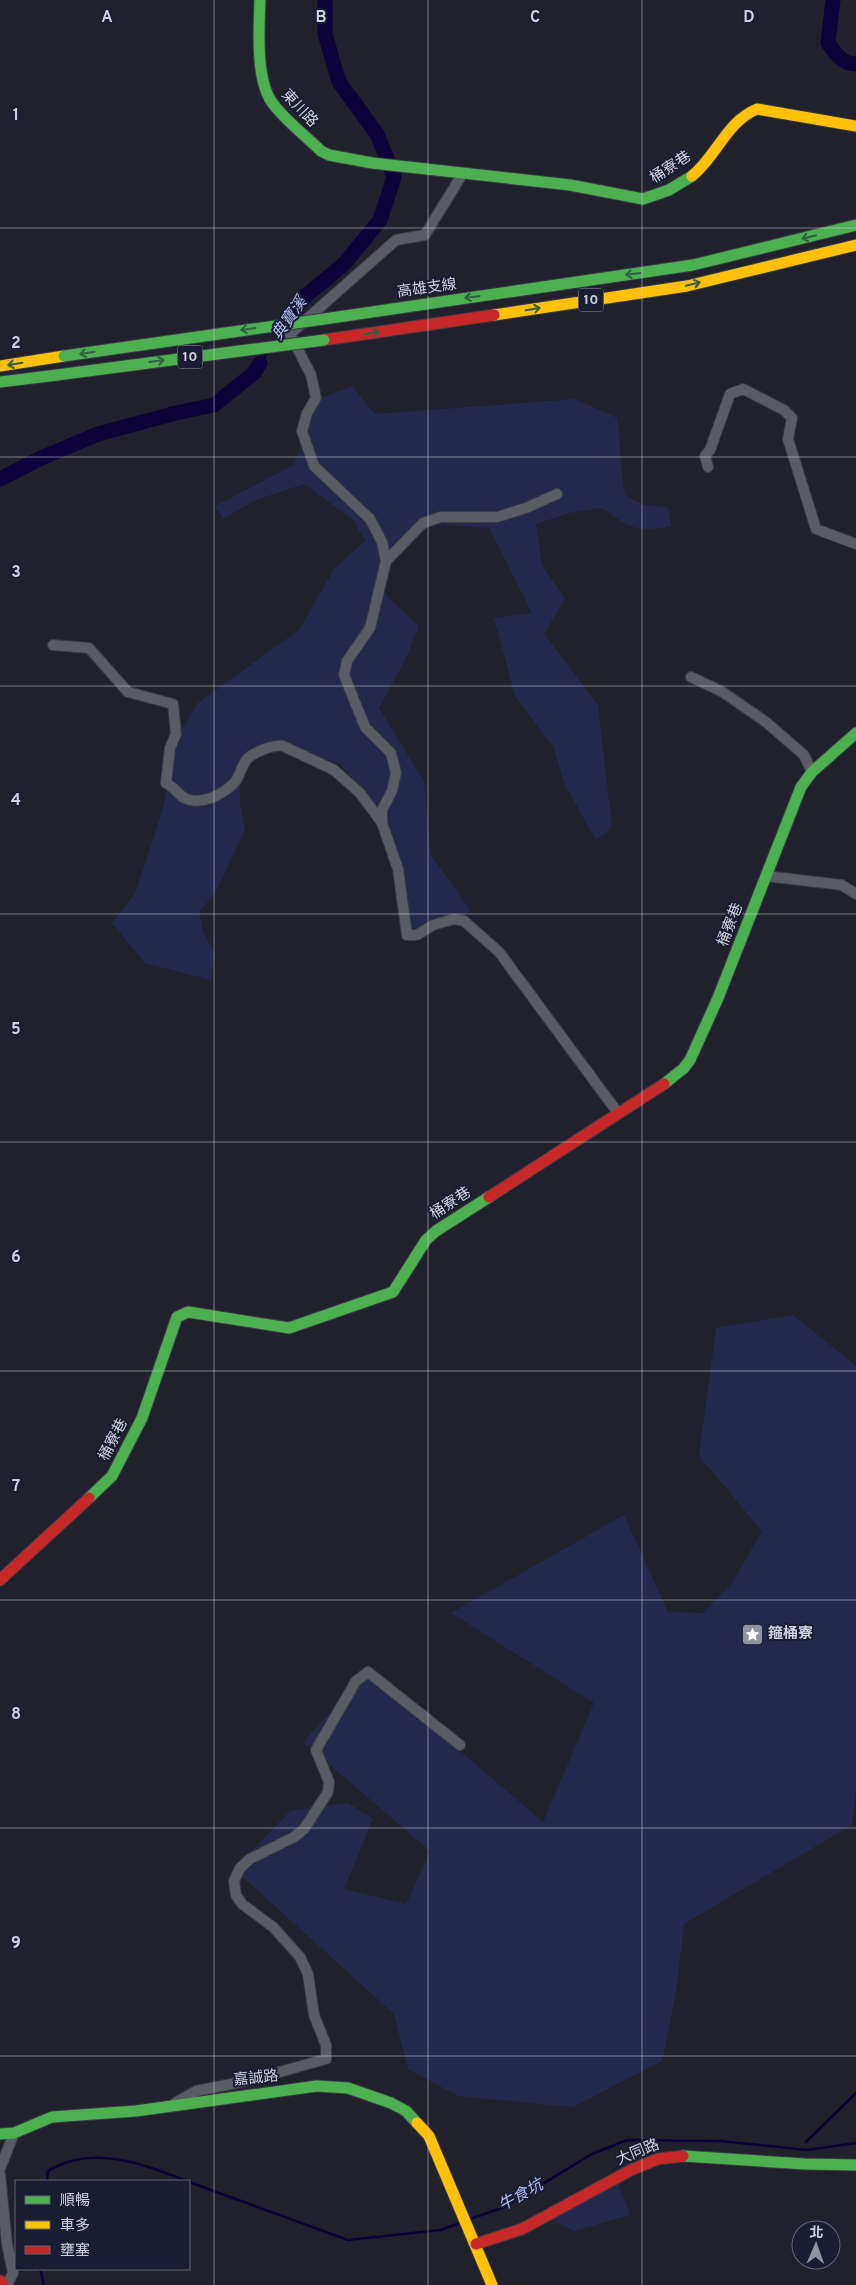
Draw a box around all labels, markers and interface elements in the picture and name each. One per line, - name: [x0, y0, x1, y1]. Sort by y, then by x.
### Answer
- text: A: [101, 8, 113, 28]
- text: B: [315, 8, 327, 28]
- text: C: [530, 8, 540, 28]
- text: D: [743, 8, 755, 28]
- street label: 東川路: [277, 86, 321, 132]
- text: 1: [13, 106, 19, 126]
- street label: 桶寮巷: [647, 148, 695, 188]
- one-way arrow: [801, 233, 817, 242]
- one-way arrow: [625, 269, 641, 279]
- street label: 高雄支線: [396, 275, 458, 303]
- one-way arrow: [685, 279, 701, 288]
- road number: 10: [578, 288, 604, 312]
- water label: 典寶溪: [268, 292, 313, 344]
- one-way arrow: [464, 293, 480, 303]
- one-way arrow: [524, 304, 540, 314]
- one-way arrow: [240, 325, 256, 335]
- one-way arrow: [364, 328, 380, 338]
- text: 2: [11, 334, 21, 354]
- road number: 10: [178, 346, 202, 368]
- one-way arrow: [80, 348, 96, 358]
- one-way arrow: [149, 356, 165, 366]
- one-way arrow: [7, 359, 23, 369]
- text: 3: [11, 563, 21, 583]
- text: 4: [11, 791, 21, 811]
- street label: 桶寮巷: [714, 901, 748, 949]
- text: 5: [11, 1020, 21, 1040]
- street label: 桶寮巷: [427, 1184, 475, 1224]
- text: 6: [11, 1248, 21, 1268]
- street label: 桶寮巷: [95, 1416, 133, 1464]
- text: 7: [12, 1477, 20, 1497]
- place icon: 箍桶寮: [740, 1622, 764, 1646]
- place label: 箍桶寮: [768, 1625, 813, 1644]
- text: 8: [11, 1705, 21, 1725]
- text: 9: [11, 1934, 21, 1954]
- street label: 嘉誠路: [233, 2067, 279, 2091]
- street label: 大同路: [614, 2136, 662, 2170]
- water label: 牛食坑: [495, 2175, 549, 2216]
- legend: [15, 2180, 190, 2270]
- text: 順暢: [60, 2192, 90, 2211]
- text: 車多: [60, 2217, 90, 2236]
- north arrow: [791, 2220, 841, 2270]
- text: 北: [809, 2225, 824, 2242]
- text: 壅塞: [60, 2242, 90, 2261]

